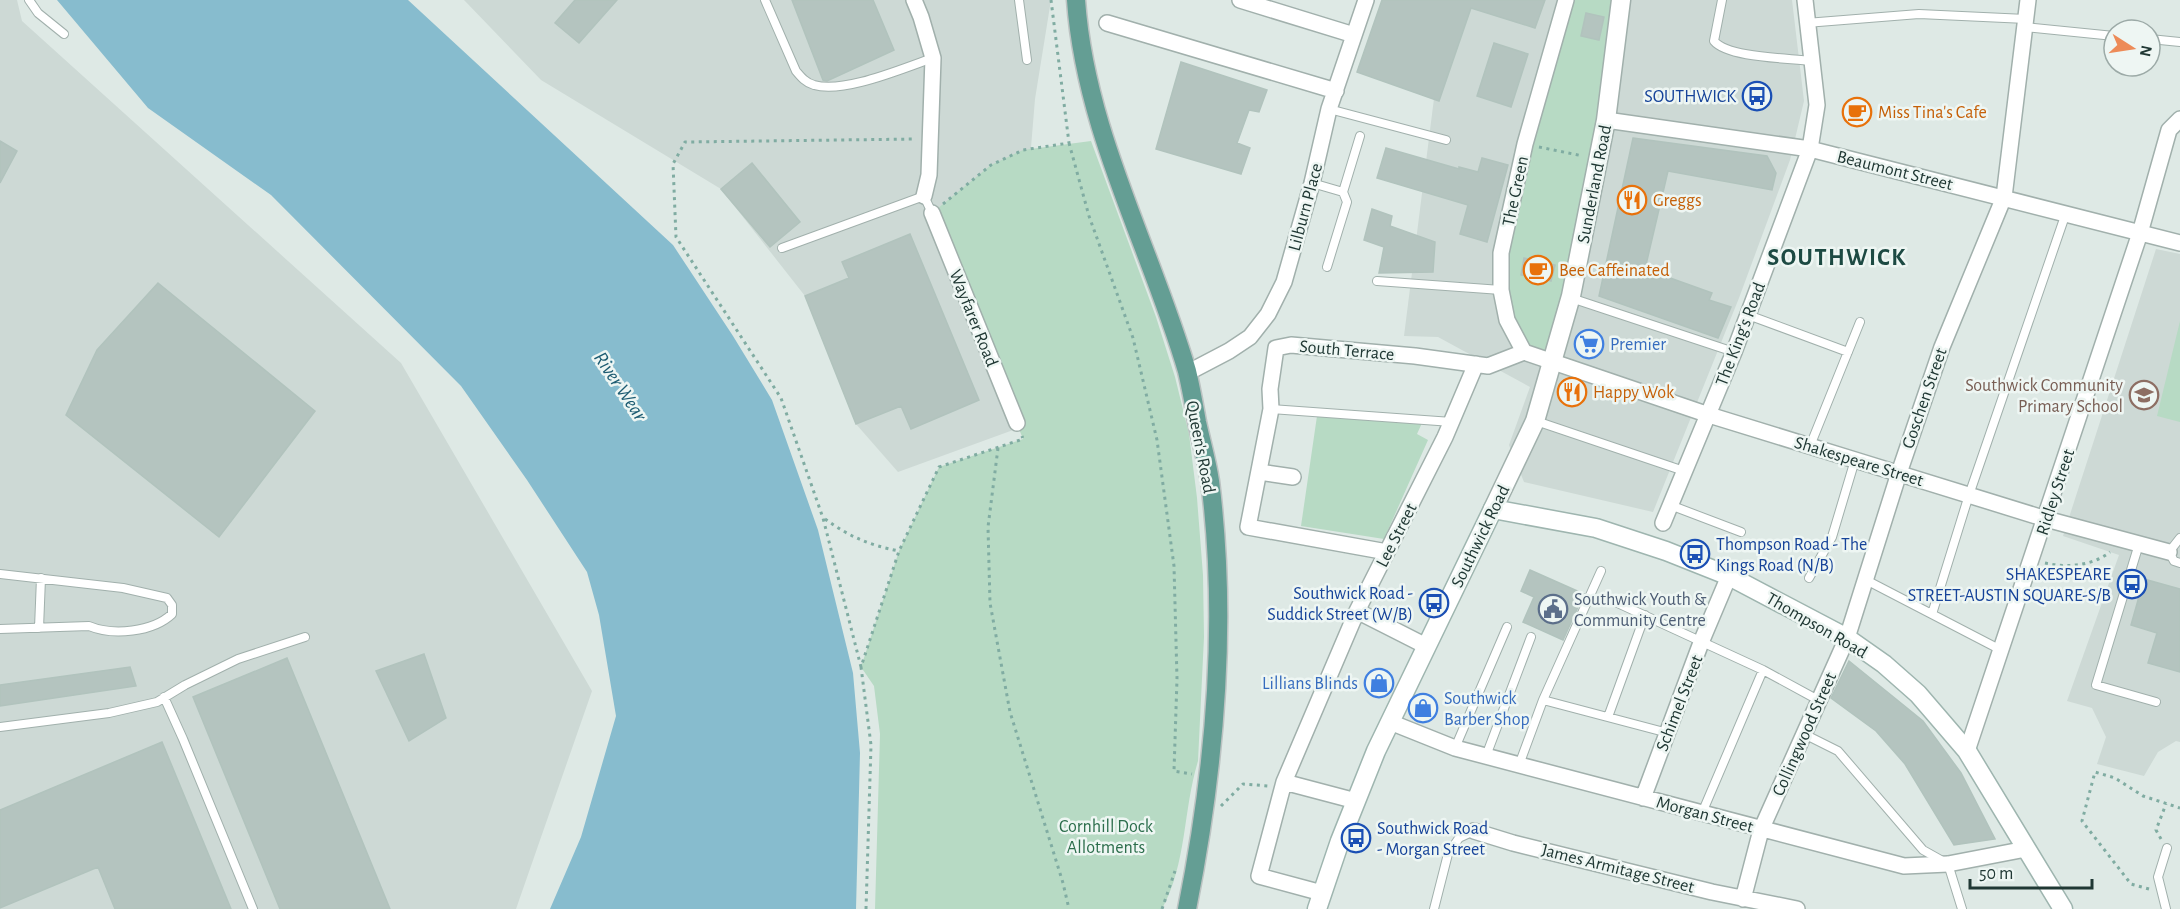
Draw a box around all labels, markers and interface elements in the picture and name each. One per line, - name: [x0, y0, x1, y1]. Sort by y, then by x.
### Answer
- north arrow: [2102, 18, 2162, 78]
- text: N: [2137, 44, 2155, 58]
- bus stop icon: SOUTHWICK: [1741, 80, 1773, 112]
- place label: SOUTHWICK: [1644, 88, 1736, 106]
- cafe icon: Miss Tina's Cafe: [1841, 96, 1873, 128]
- place label: Miss Tina's Cafe: [1878, 104, 1987, 122]
- street label: Sunderland Road: [1575, 123, 1615, 245]
- street label: Beaumont Street: [1835, 148, 1955, 194]
- street label: The Green: [1500, 154, 1532, 228]
- street label: Lilburn Place: [1286, 161, 1326, 253]
- restaurant icon: Greggs: [1616, 184, 1648, 216]
- place label: Greggs: [1653, 192, 1702, 210]
- district label: SOUTHWICK: [1767, 246, 1907, 270]
- cafe icon: Bee Caffeinated: [1522, 254, 1554, 286]
- place label: Bee Caffeinated: [1559, 262, 1669, 280]
- street label: Wayfarer Road: [945, 267, 1001, 369]
- street label: The King's Road: [1713, 280, 1769, 389]
- supermarket icon: Premier: [1573, 328, 1605, 360]
- place label: Premier: [1610, 336, 1666, 354]
- street label: South Terrace: [1299, 338, 1395, 364]
- street label: Goschen Street: [1899, 345, 1951, 451]
- water label: River Wear: [590, 348, 651, 425]
- restaurant icon: Happy Wok: [1556, 376, 1588, 408]
- place label: Southwick Community Primary School: [1965, 377, 2123, 416]
- school or university icon: Southwick Community Primary School: [2128, 379, 2160, 411]
- place label: Happy Wok: [1593, 384, 1675, 402]
- street label: Queen's Road: [1182, 399, 1218, 495]
- street label: Shakespeare Street: [1792, 434, 1926, 490]
- street label: Ridley Street: [2034, 447, 2078, 538]
- street label: Southwick Road: [1448, 482, 1513, 590]
- street label: Lee Street: [1373, 500, 1421, 570]
- place label: Thompson Road - The Kings Road (N/B): [1716, 536, 1867, 575]
- bus stop icon: Thompson Road - The Kings Road (N/B): [1679, 538, 1711, 570]
- place label: SHAKESPEARE STREET-AUSTIN SQUARE-S/B: [1908, 566, 2111, 605]
- bus stop icon: SHAKESPEARE STREET-AUSTIN SQUARE-S/B: [2116, 568, 2148, 600]
- place label: Southwick Road - Suddick Street (W/B): [1267, 585, 1413, 624]
- bus stop icon: Southwick Road - Suddick Street (W/B): [1418, 587, 1450, 619]
- street label: Thompson Road: [1763, 590, 1870, 662]
- place label: Southwick Youth & Community Centre: [1574, 591, 1707, 630]
- public building icon: Southwick Youth & Community Centre: [1537, 593, 1569, 625]
- street label: Schimel Street: [1653, 653, 1707, 754]
- shop icon: Lillians Blinds: [1363, 667, 1395, 699]
- street label: Collingwood Street: [1770, 670, 1840, 799]
- place label: Lillians Blinds: [1262, 675, 1358, 693]
- place label: Southwick Barber Shop: [1444, 690, 1530, 729]
- shop icon: Southwick Barber Shop: [1407, 692, 1439, 724]
- street label: Morgan Street: [1654, 793, 1755, 837]
- park label: Cornhill Dock Allotments: [1059, 818, 1154, 857]
- place label: Southwick Road - Morgan Street: [1377, 820, 1488, 859]
- bus stop icon: Southwick Road - Morgan Street: [1340, 822, 1372, 854]
- street label: James Armitage Street: [1539, 841, 1696, 897]
- scale bar: [1970, 852, 2092, 890]
- text: 50 m: [1979, 865, 2013, 883]

